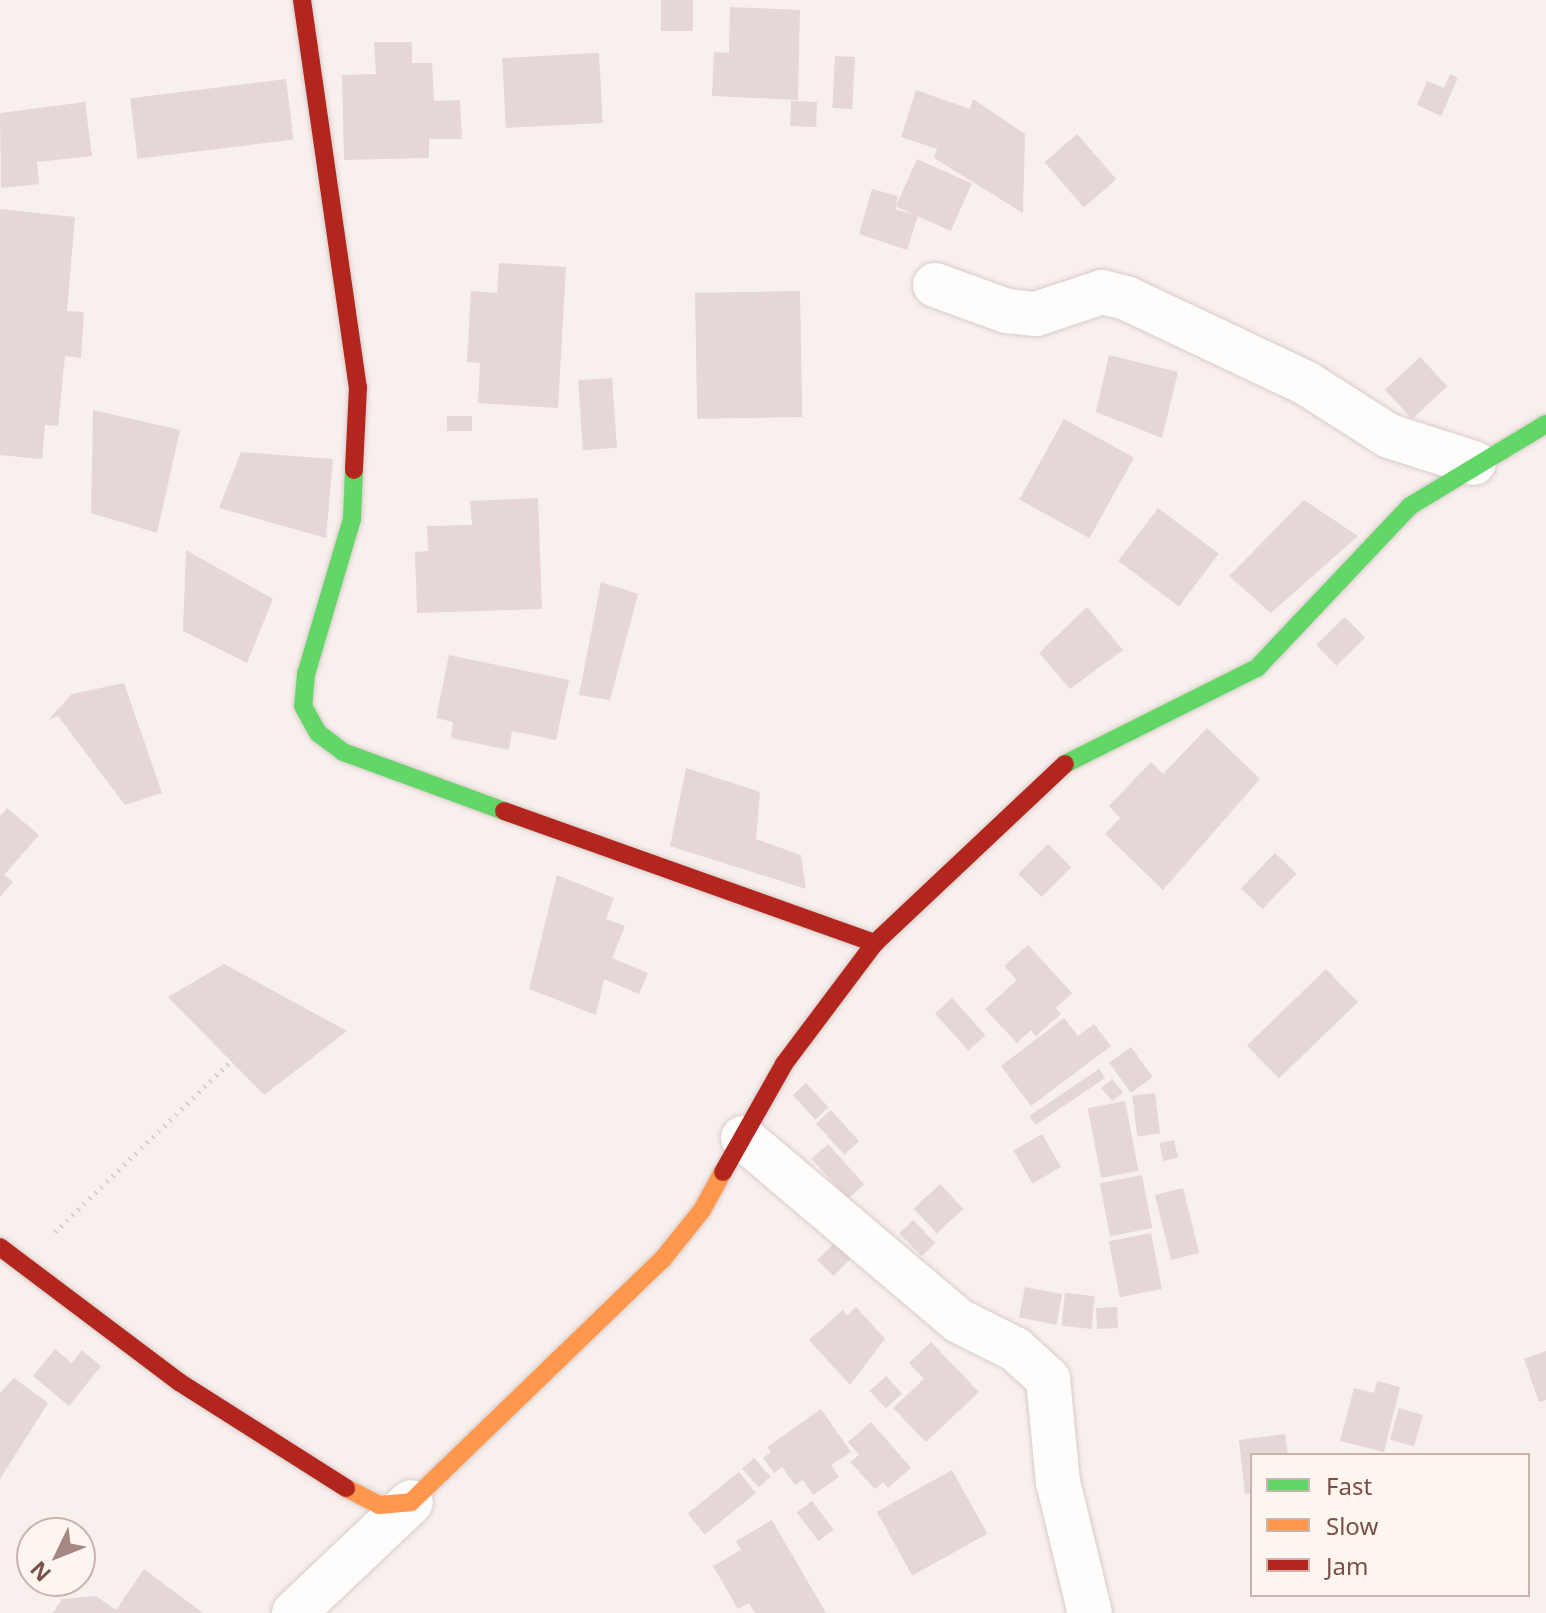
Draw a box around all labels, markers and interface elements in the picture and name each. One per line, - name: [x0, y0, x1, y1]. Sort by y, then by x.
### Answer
- legend: [1250, 1453, 1530, 1597]
- text: Fast: [1326, 1469, 1372, 1502]
- text: Slow: [1326, 1509, 1378, 1542]
- north arrow: [16, 1517, 96, 1597]
- text: Jam: [1326, 1549, 1368, 1582]
- text: N: [23, 1555, 57, 1589]

